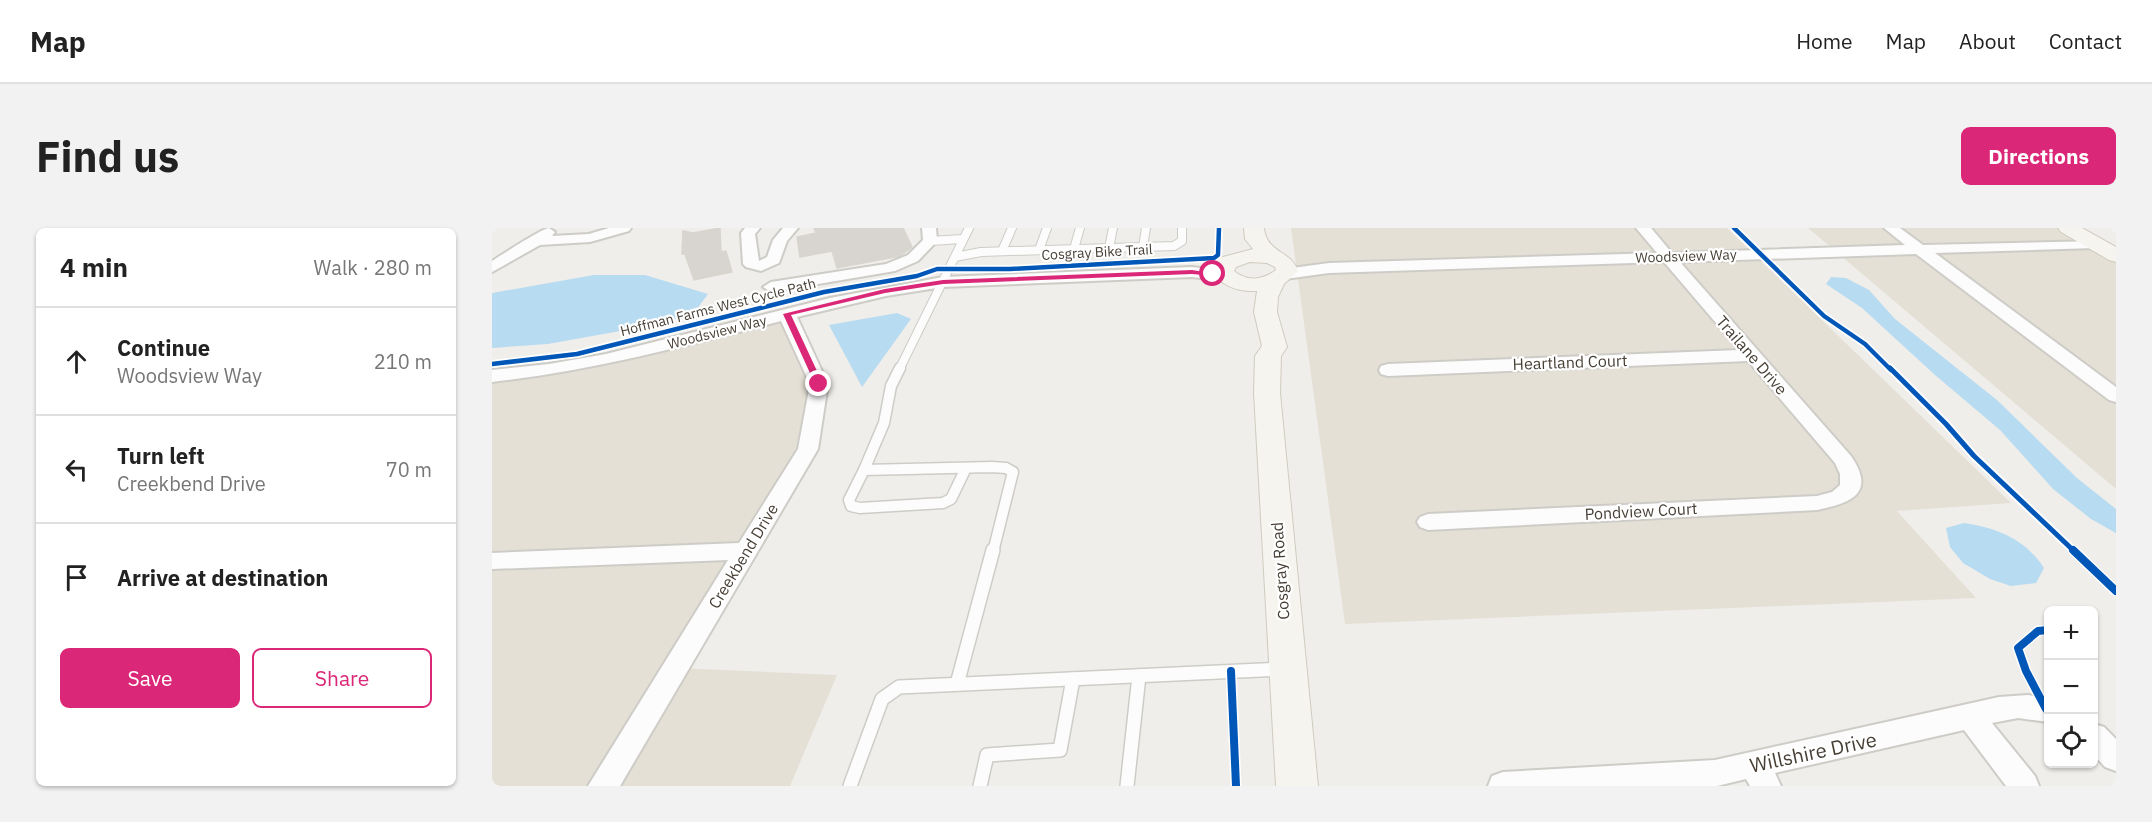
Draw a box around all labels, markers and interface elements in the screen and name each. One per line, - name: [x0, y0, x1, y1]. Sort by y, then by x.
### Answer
- text: Map: [30, 23, 86, 60]
- text: Home: [1796, 27, 1853, 55]
- text: Map: [1886, 27, 1926, 55]
- text: About: [1959, 27, 2016, 55]
- text: Contact: [2049, 27, 2122, 55]
- button: Directions: [1961, 127, 2116, 185]
- text: Find us: [36, 129, 179, 184]
- street label: Cosgray Bike Trail: [1041, 240, 1153, 264]
- street label: Woodsview Way: [1635, 245, 1737, 267]
- text: 4 min: [60, 250, 128, 284]
- text: Walk · 280 m: [314, 254, 432, 281]
- route start: [1199, 260, 1225, 286]
- street label: Hoffman Farms West Cycle Path: [618, 274, 818, 340]
- street label: Woodsview Way: [666, 311, 768, 353]
- street label: Trailane Drive: [1712, 311, 1792, 399]
- text: Continue: [117, 333, 210, 362]
- icon: ahead: [60, 345, 93, 378]
- text: 210 m: [374, 348, 432, 375]
- street label: Heartland Court: [1512, 350, 1628, 374]
- text: Woodsview Way: [117, 362, 262, 389]
- route end: [805, 370, 831, 396]
- text: Turn left: [117, 441, 205, 470]
- icon: left: [60, 453, 93, 486]
- text: 70 m: [386, 456, 432, 483]
- text: Creekbend Drive: [117, 470, 266, 497]
- street label: Pondview Court: [1584, 498, 1698, 524]
- street label: Creekbend Drive: [704, 500, 782, 612]
- street label: Cosgray Road: [1267, 522, 1293, 620]
- icon: arrive: [60, 561, 93, 594]
- text: Arrive at destination: [117, 563, 328, 592]
- map controls: [2044, 606, 2098, 768]
- button: +: [2044, 606, 2098, 660]
- button: Save: [60, 648, 240, 708]
- button: Share: [252, 648, 432, 708]
- button: −: [2044, 660, 2098, 714]
- button: locate: [2044, 714, 2098, 768]
- street label: Willshire Drive: [1747, 725, 1879, 779]

